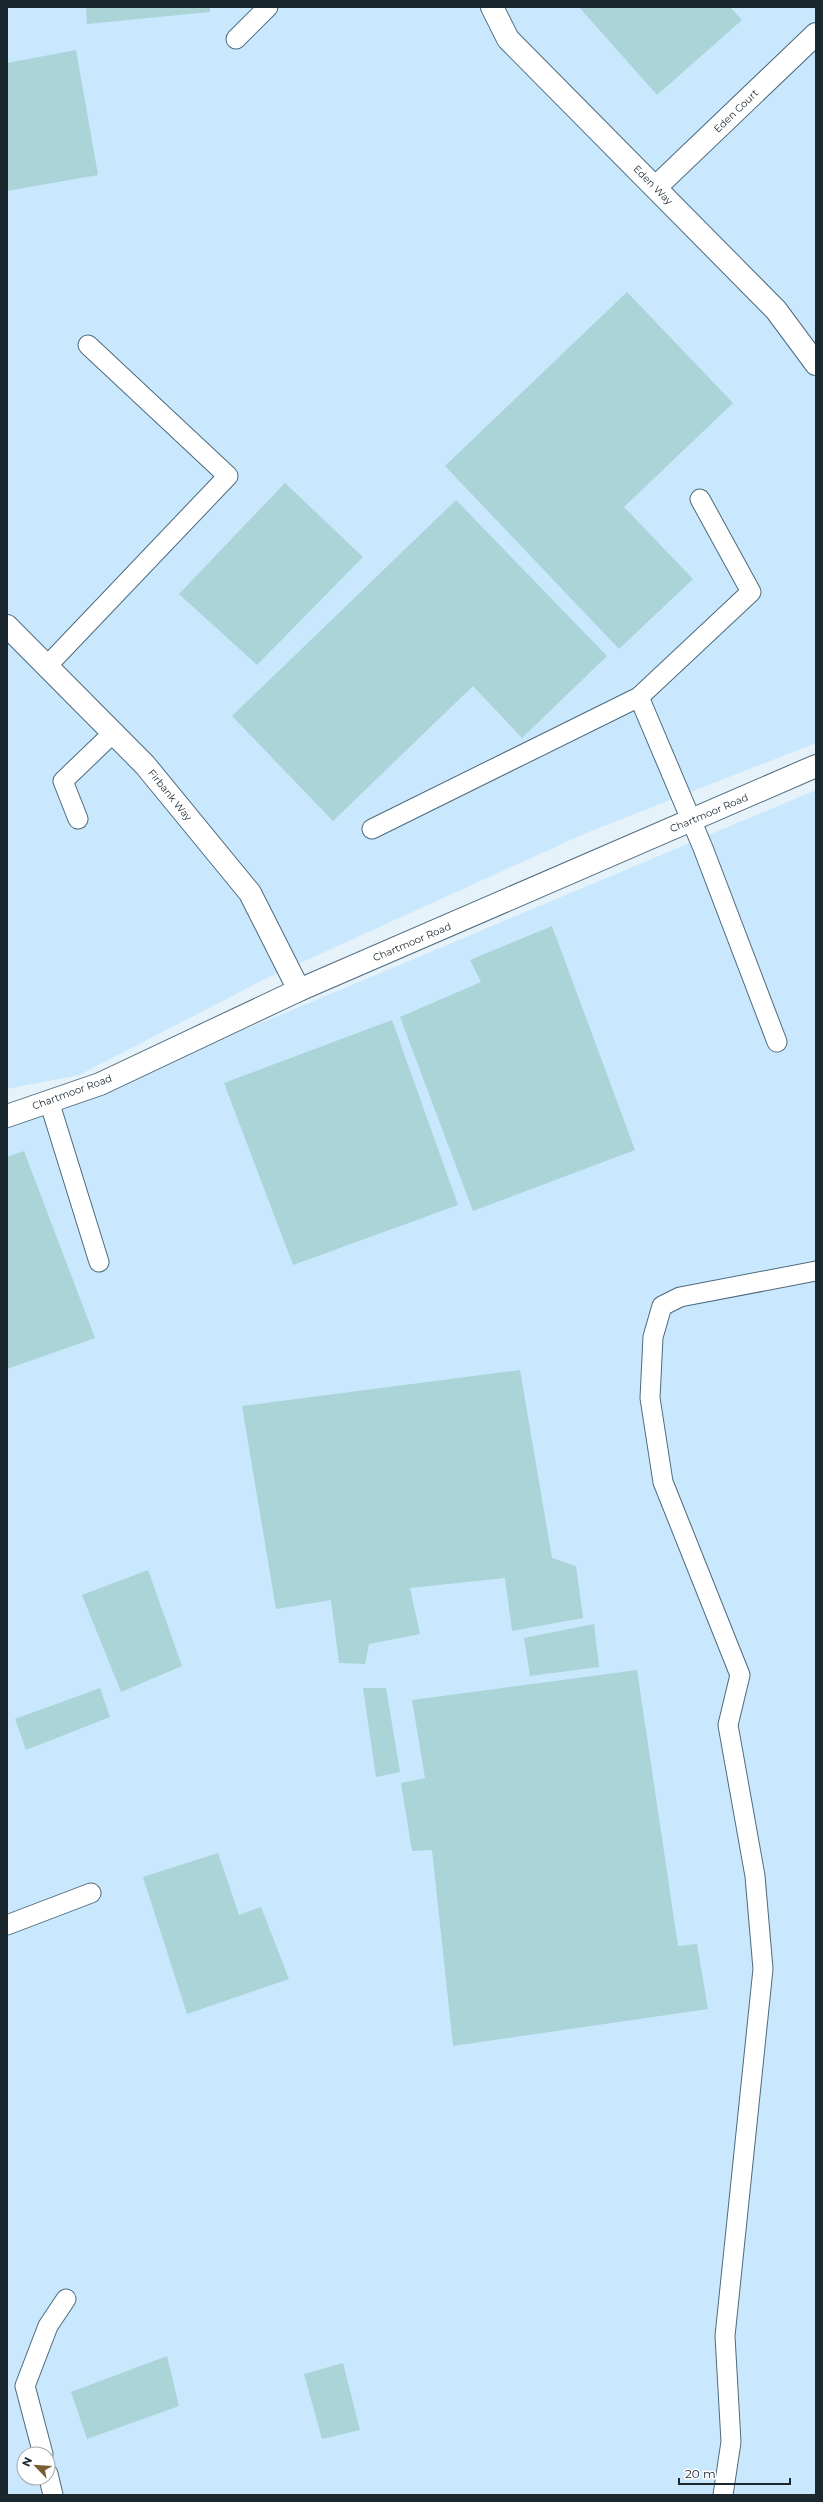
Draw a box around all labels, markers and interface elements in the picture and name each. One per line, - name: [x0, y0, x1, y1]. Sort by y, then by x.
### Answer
- street label: Eden Court: [711, 87, 761, 135]
- street label: Eden Way: [631, 163, 676, 208]
- street label: Firbank Way: [145, 767, 195, 824]
- street label: Chartmoor Road: [668, 791, 750, 835]
- street label: Chartmoor Road: [371, 920, 453, 964]
- street label: Chartmoor Road: [30, 1072, 114, 1112]
- north arrow: [16, 2446, 56, 2486]
- text: N: [19, 2455, 35, 2469]
- scale bar: [679, 2460, 790, 2486]
- text: 20 m: [685, 2466, 716, 2481]

